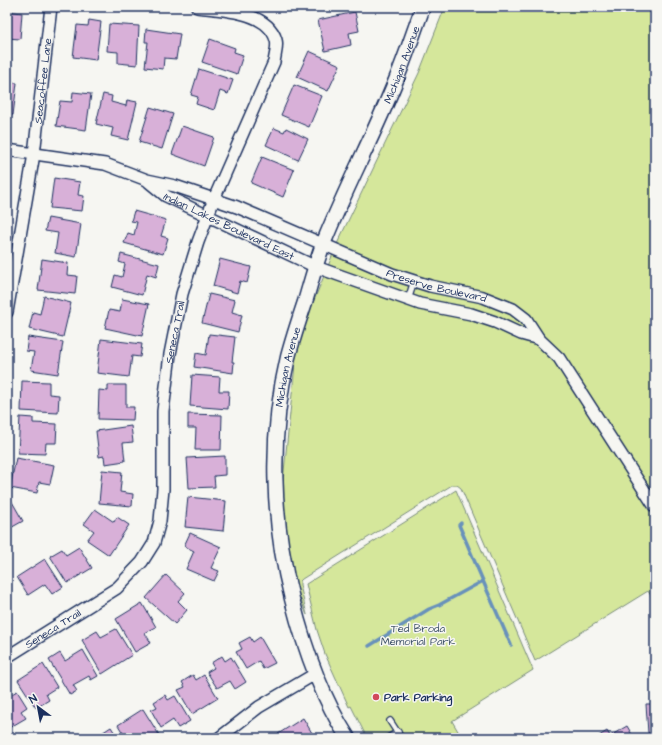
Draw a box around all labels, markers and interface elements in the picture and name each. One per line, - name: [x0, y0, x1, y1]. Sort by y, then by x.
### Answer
- street label: Michigan Avenue: [380, 24, 424, 106]
- street label: Seacoffee Lane: [31, 37, 55, 124]
- street label: Indian Lakes Boulevard East: [160, 190, 297, 264]
- street label: Preserve Boulevard: [384, 265, 489, 306]
- street label: Seneca Trail: [162, 299, 188, 364]
- street label: Michigan Avenue: [272, 325, 304, 408]
- street label: Seneca Trail: [22, 605, 84, 652]
- park label: Ted Broda Memorial Park: [381, 621, 456, 649]
- north arrow: [18, 687, 58, 727]
- place label: Park Parking: [384, 690, 452, 707]
- text: N: [26, 691, 40, 707]
- marker: Park Parking: [371, 692, 381, 702]

